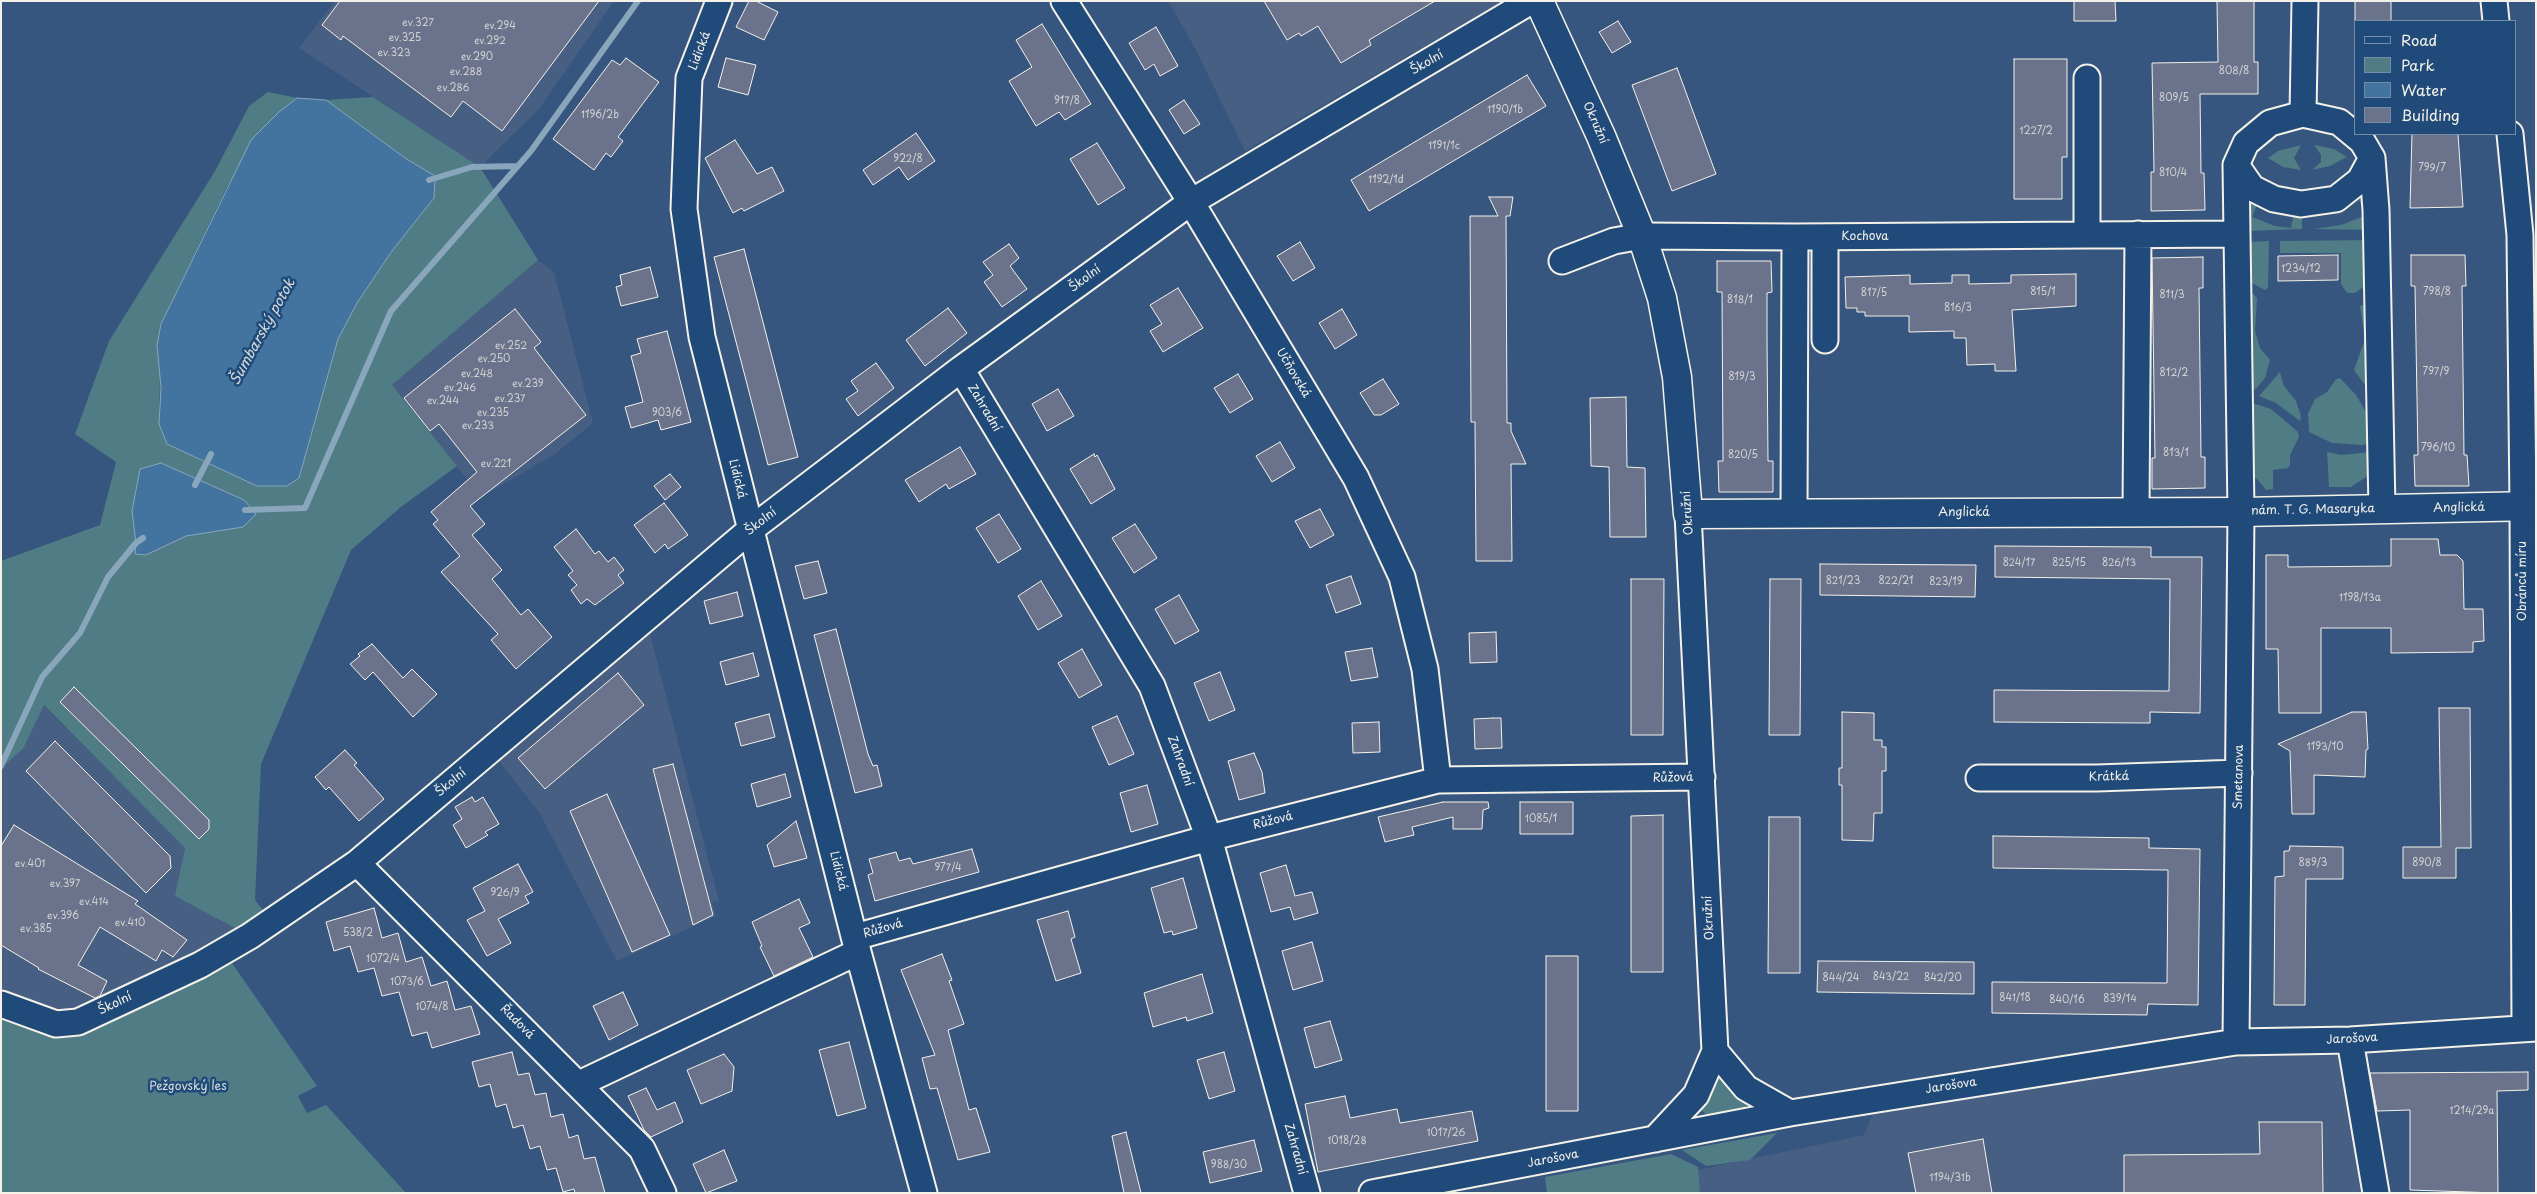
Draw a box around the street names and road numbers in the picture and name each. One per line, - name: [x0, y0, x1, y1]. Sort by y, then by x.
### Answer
- street label: Lidická: [686, 30, 714, 72]
- street label: Školní: [1408, 48, 1446, 78]
- street label: Okružní: [1579, 100, 1611, 146]
- street label: Kochova: [1841, 230, 1889, 244]
- street label: Školní: [1066, 263, 1104, 295]
- street label: Učňovská: [1273, 346, 1313, 400]
- street label: Zahradní: [964, 382, 1004, 434]
- street label: Lidická: [725, 458, 749, 500]
- street label: Okružní: [1679, 490, 1697, 536]
- street label: Anglická: [2433, 500, 2485, 516]
- street label: nám. T. G. Masaryka: [2251, 502, 2375, 518]
- street label: Školní: [742, 505, 780, 539]
- street label: Anglická: [1938, 506, 1990, 520]
- street label: Obránců míru: [2516, 541, 2530, 621]
- street label: Zahradní: [1164, 734, 1196, 788]
- street label: Smetanova: [2231, 744, 2247, 810]
- street label: Školní: [433, 766, 469, 800]
- street label: Krátká: [2089, 769, 2129, 785]
- street label: Růžová: [1653, 770, 1693, 786]
- street label: Růžová: [1252, 809, 1294, 833]
- street label: Lidická: [826, 850, 850, 892]
- street label: Okružní: [1701, 895, 1717, 941]
- street label: Růžová: [861, 916, 905, 942]
- street label: Školní: [96, 990, 134, 1018]
- street label: Řadová: [497, 1002, 537, 1042]
- street label: Jarošova: [2326, 1030, 2378, 1048]
- street label: Jarošova: [1924, 1075, 1978, 1097]
- street label: Zahradní: [1281, 1122, 1309, 1176]
- street label: Jarošova: [1526, 1147, 1580, 1171]

